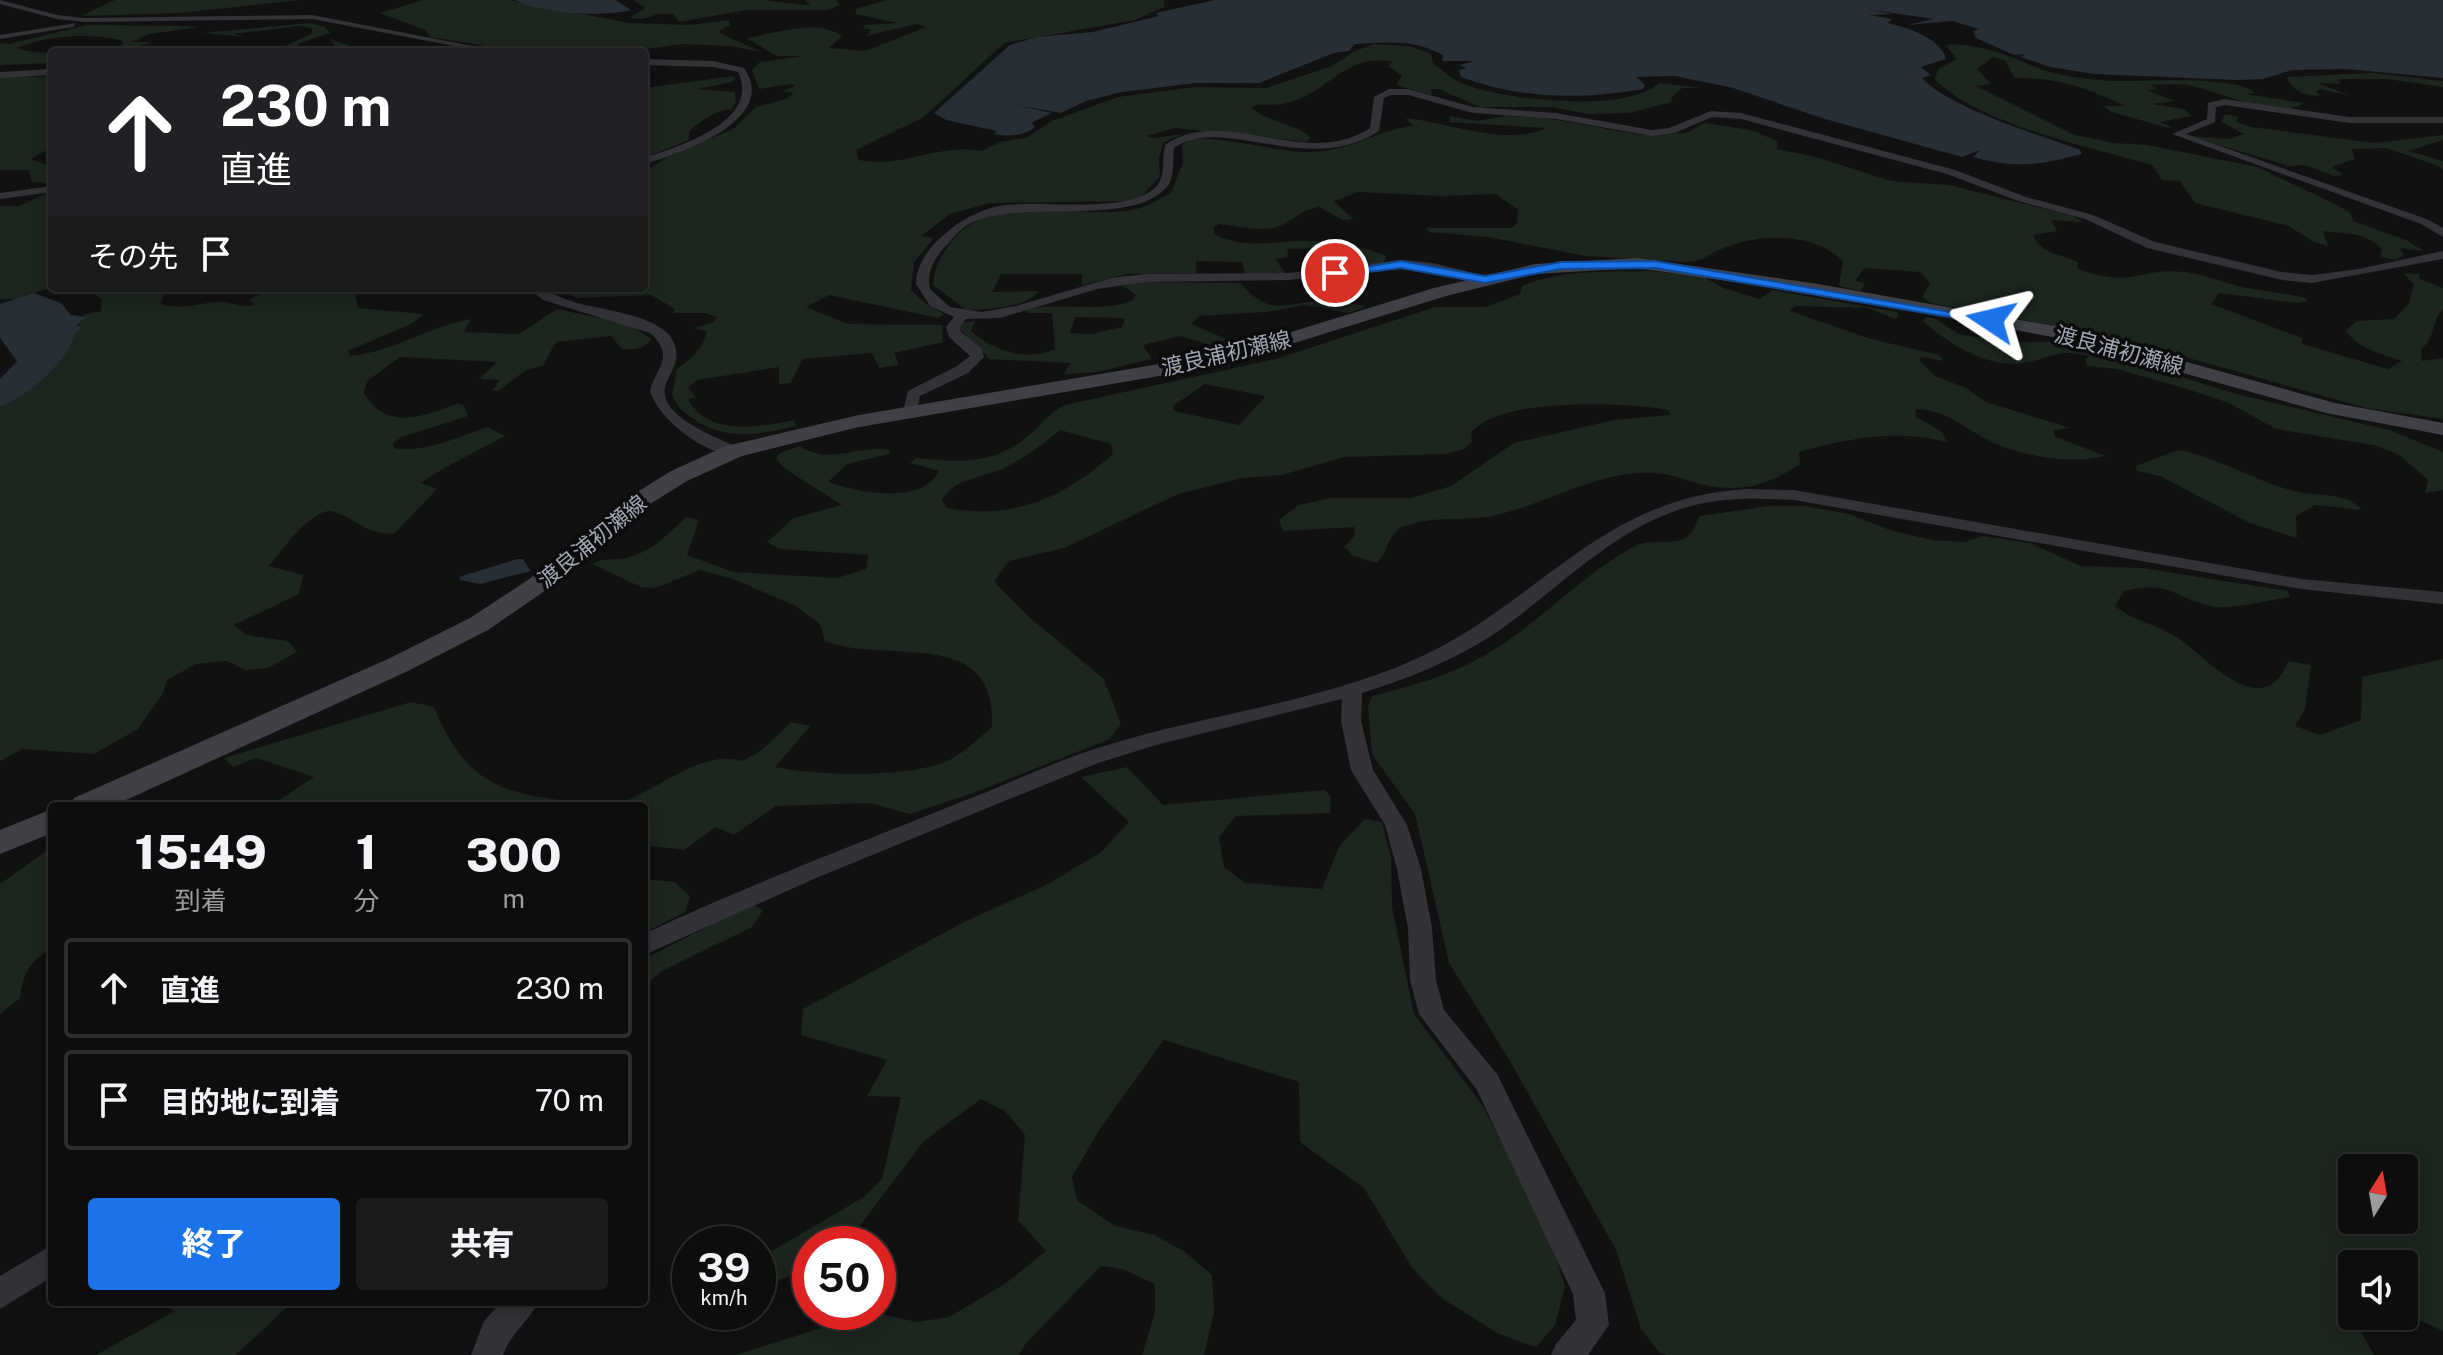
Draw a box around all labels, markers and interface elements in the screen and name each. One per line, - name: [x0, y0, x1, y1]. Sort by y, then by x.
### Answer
- text: 230 m: [220, 73, 392, 139]
- icon: ahead: [88, 80, 192, 184]
- text: 直進: [220, 148, 292, 190]
- icon: arrive: [194, 232, 238, 276]
- text: その先: [88, 238, 178, 274]
- pin: [1301, 239, 1369, 307]
- icon: arrive: [1313, 251, 1357, 295]
- position arrow: [1949, 278, 2033, 362]
- street label: 渡良浦初瀬線: [2052, 320, 2186, 380]
- street label: 渡良浦初瀬線: [1159, 325, 1293, 381]
- street label: 渡良浦初瀬線: [533, 489, 651, 593]
- text: 15:49: [134, 823, 267, 880]
- text: 1: [356, 823, 377, 880]
- text: 300: [466, 826, 562, 883]
- text: m: [502, 883, 525, 914]
- text: 到着: [175, 885, 227, 916]
- text: 分: [353, 885, 379, 916]
- icon: ahead: [92, 966, 136, 1010]
- text: 230 m: [516, 970, 604, 1006]
- text: 直進: [160, 972, 220, 1008]
- icon: arrive: [92, 1078, 136, 1122]
- text: 70 m: [535, 1082, 604, 1118]
- text: 目的地に到着: [160, 1084, 340, 1120]
- north arrow: [2338, 1154, 2418, 1234]
- map controls: [2338, 1154, 2418, 1330]
- button: 終了: [88, 1198, 340, 1290]
- button: 共有: [356, 1198, 608, 1290]
- speed limit sign: 50: [792, 1226, 896, 1330]
- text: 39: [698, 1244, 750, 1291]
- button: sound: [2338, 1250, 2418, 1330]
- text: km/h: [700, 1286, 748, 1310]

